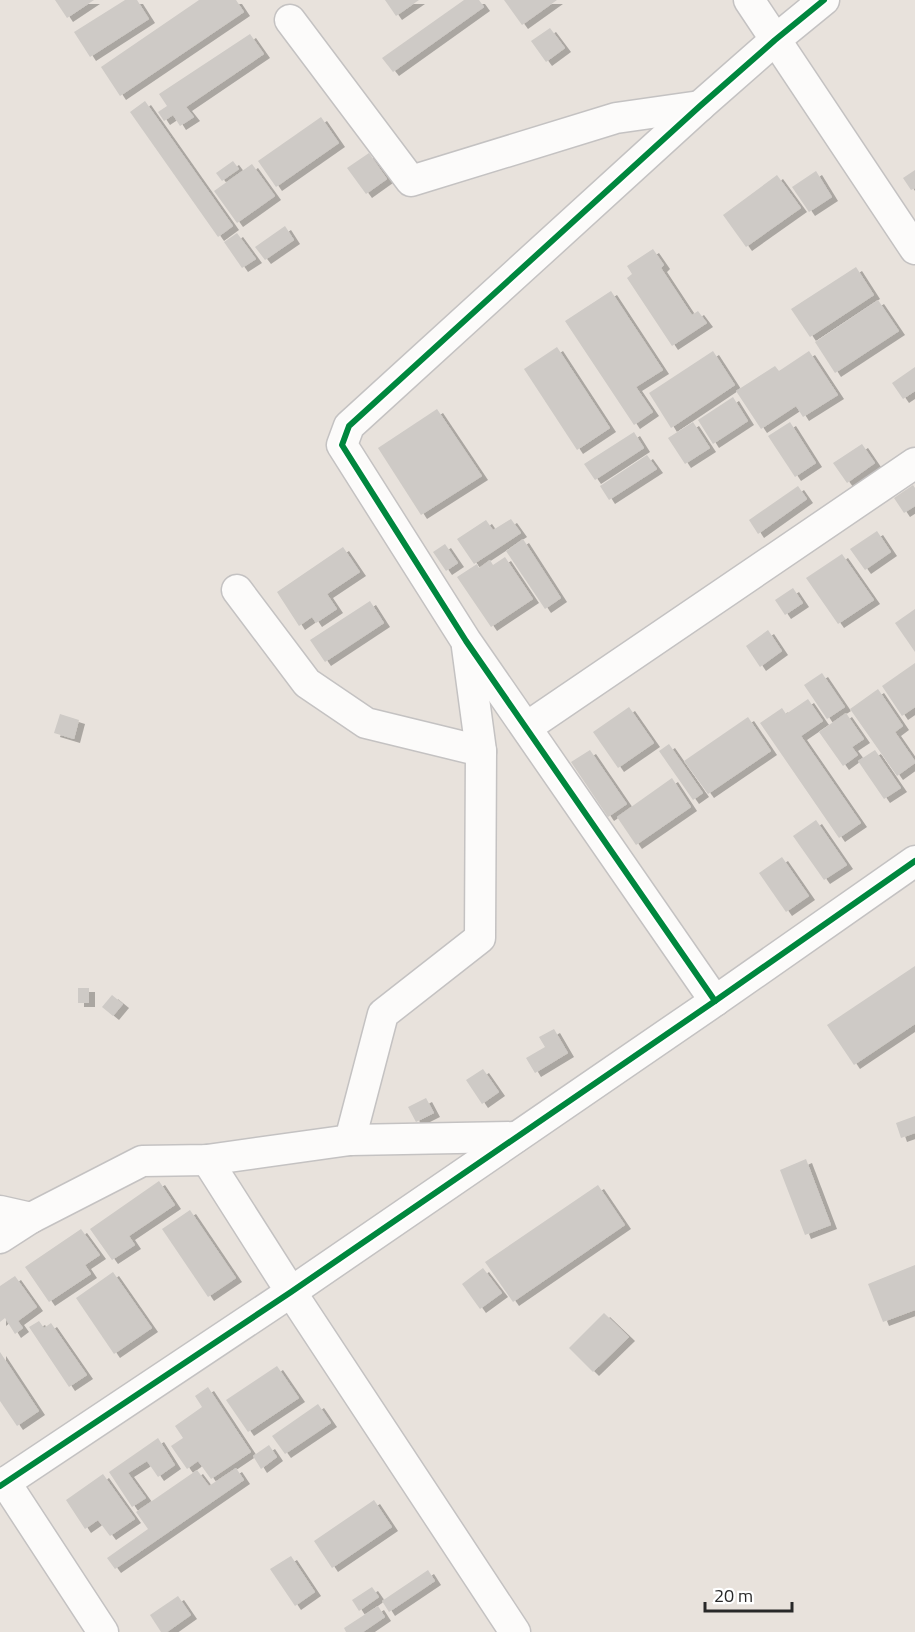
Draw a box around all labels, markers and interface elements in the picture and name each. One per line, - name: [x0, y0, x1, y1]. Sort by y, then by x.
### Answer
- scale bar: [705, 1575, 792, 1613]
- text: 20 m: [714, 1582, 753, 1609]

